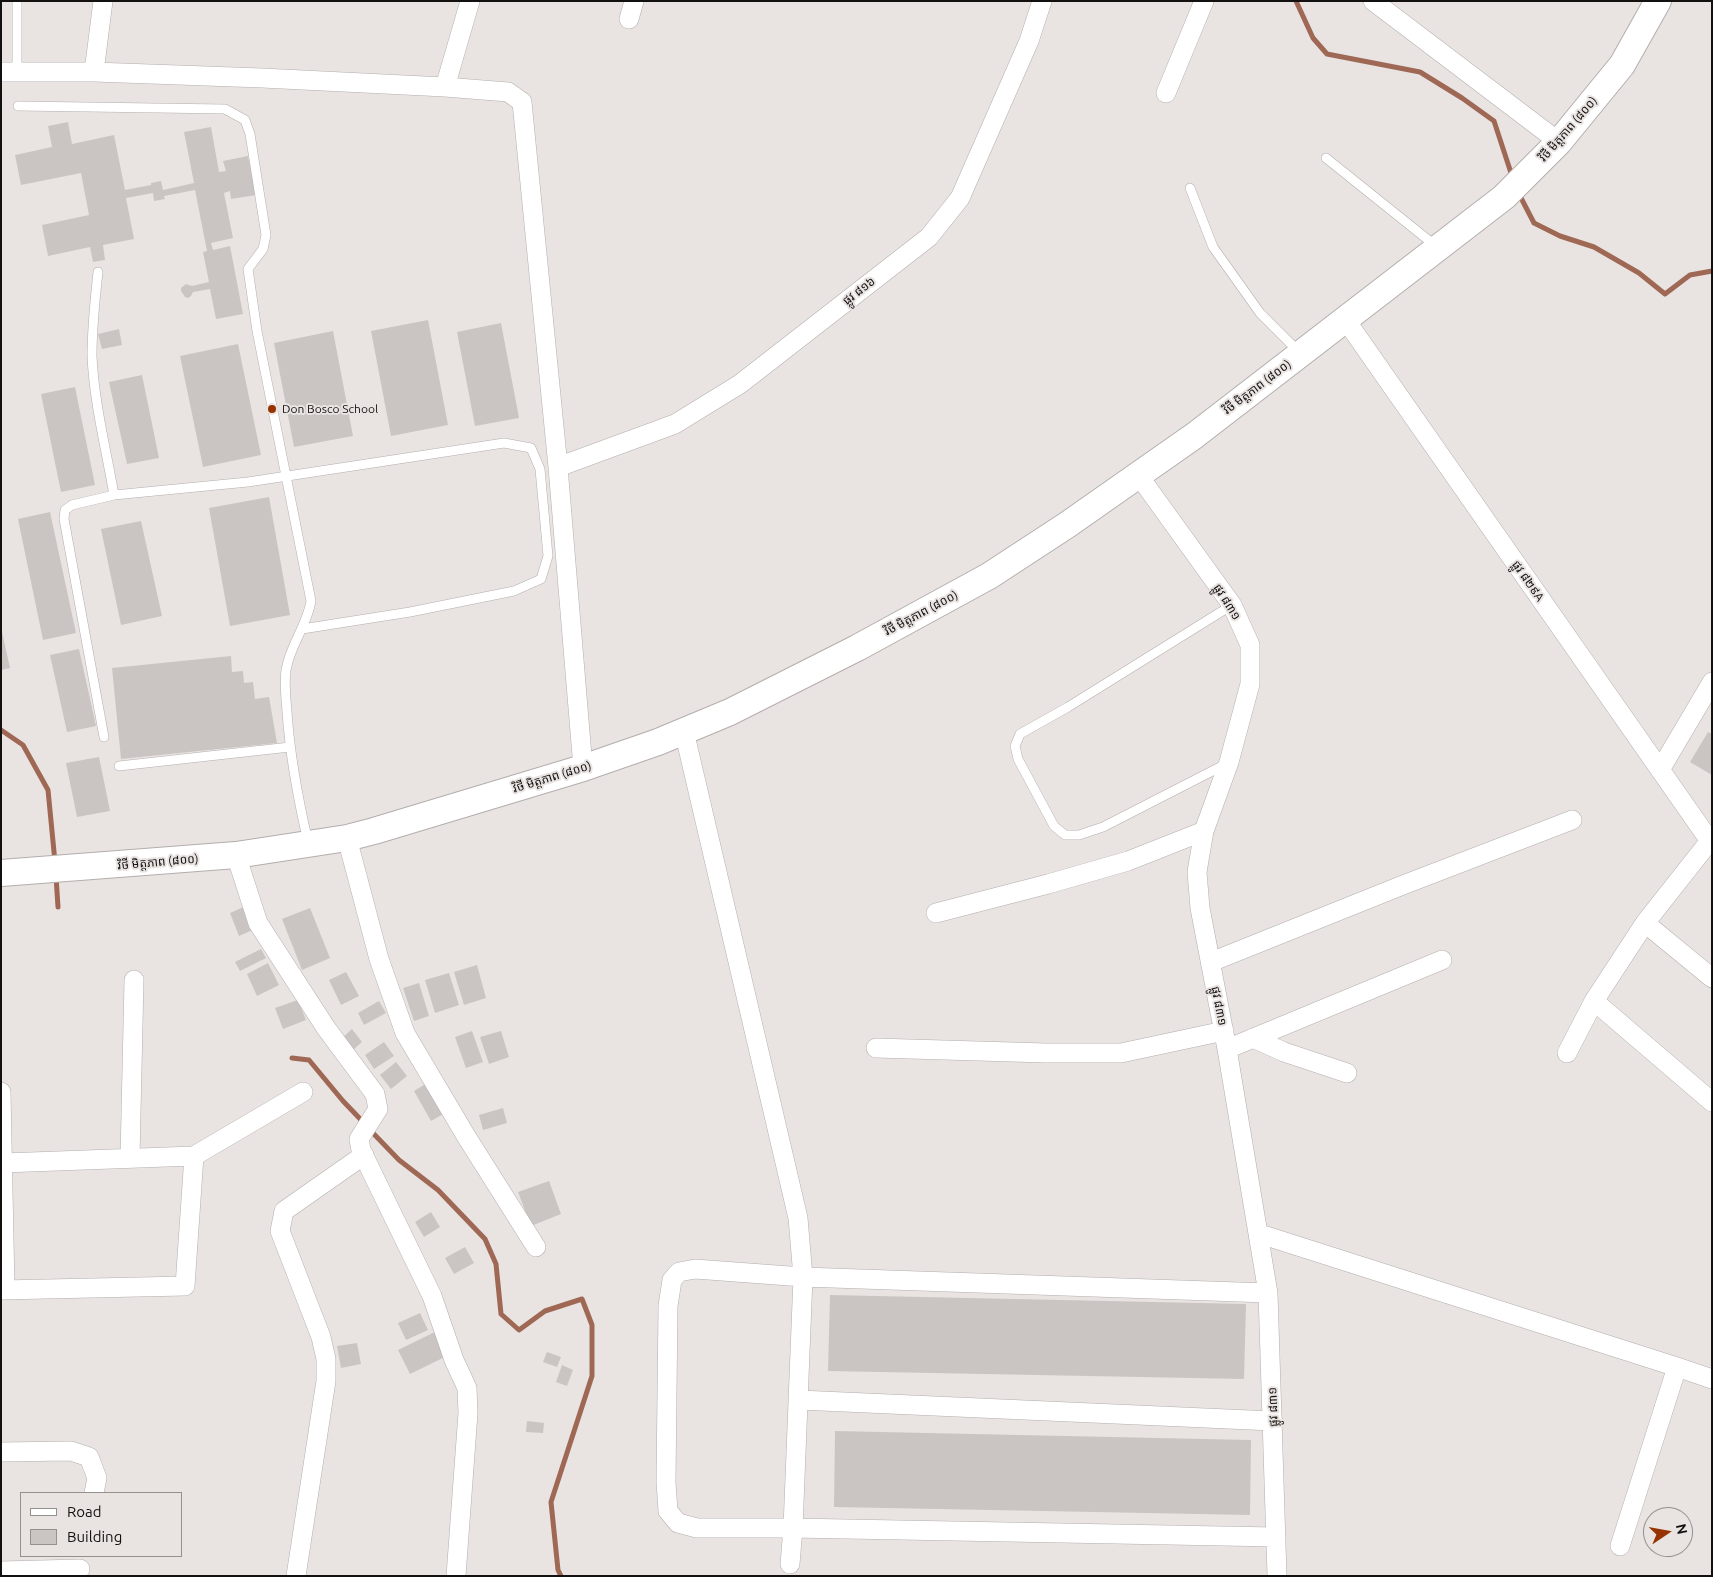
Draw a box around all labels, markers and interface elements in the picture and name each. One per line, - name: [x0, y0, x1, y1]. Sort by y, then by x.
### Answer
- street label: វិថី មិត្តភាព (៨០០): [1536, 94, 1600, 164]
- street label: ផ្លូវ ៨១៦: [840, 274, 878, 308]
- street label: វិថី មិត្តភាព (៨០០): [1220, 357, 1294, 417]
- place label: Don Bosco School: [282, 402, 378, 416]
- marker: Don Bosco School: [266, 403, 278, 415]
- street label: ផ្លូវ ៨២៩A: [1509, 558, 1547, 604]
- street label: ផ្លូវ ៨៣១: [1210, 581, 1244, 623]
- street label: វិថី មិត្តភាព (៨០០): [882, 588, 960, 638]
- street label: វិថី មិត្តភាព (៨០០): [511, 758, 593, 796]
- street label: វិថី មិត្តភាព (៨០០): [117, 851, 199, 873]
- street label: ផ្លូវ ៨៣១: [1208, 985, 1230, 1027]
- street label: ផ្លូវ ៨៣១: [1265, 1387, 1281, 1427]
- legend: [20, 1492, 182, 1557]
- text: Road: [67, 1503, 102, 1520]
- north arrow: [1643, 1507, 1693, 1557]
- text: N: [1673, 1522, 1691, 1536]
- text: Building: [67, 1528, 122, 1545]

